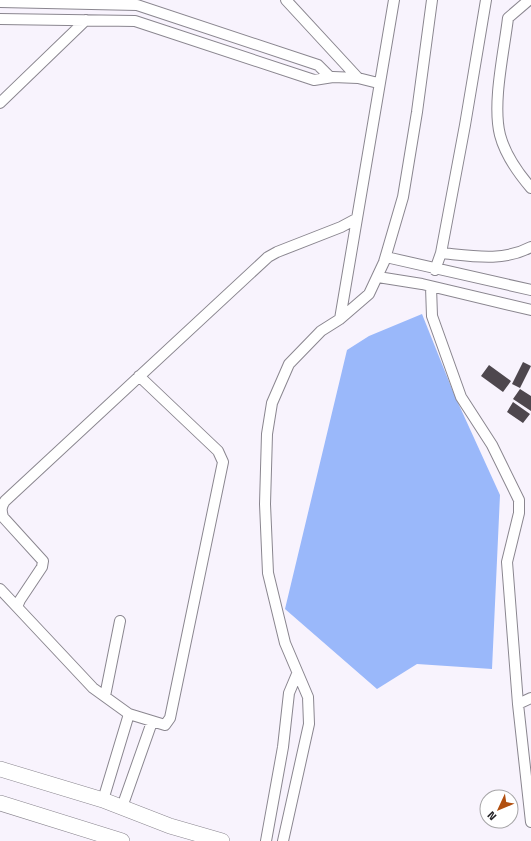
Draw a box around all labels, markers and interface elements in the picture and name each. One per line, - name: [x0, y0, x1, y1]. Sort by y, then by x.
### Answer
- north arrow: [479, 789, 519, 829]
- text: N: [483, 808, 500, 824]

